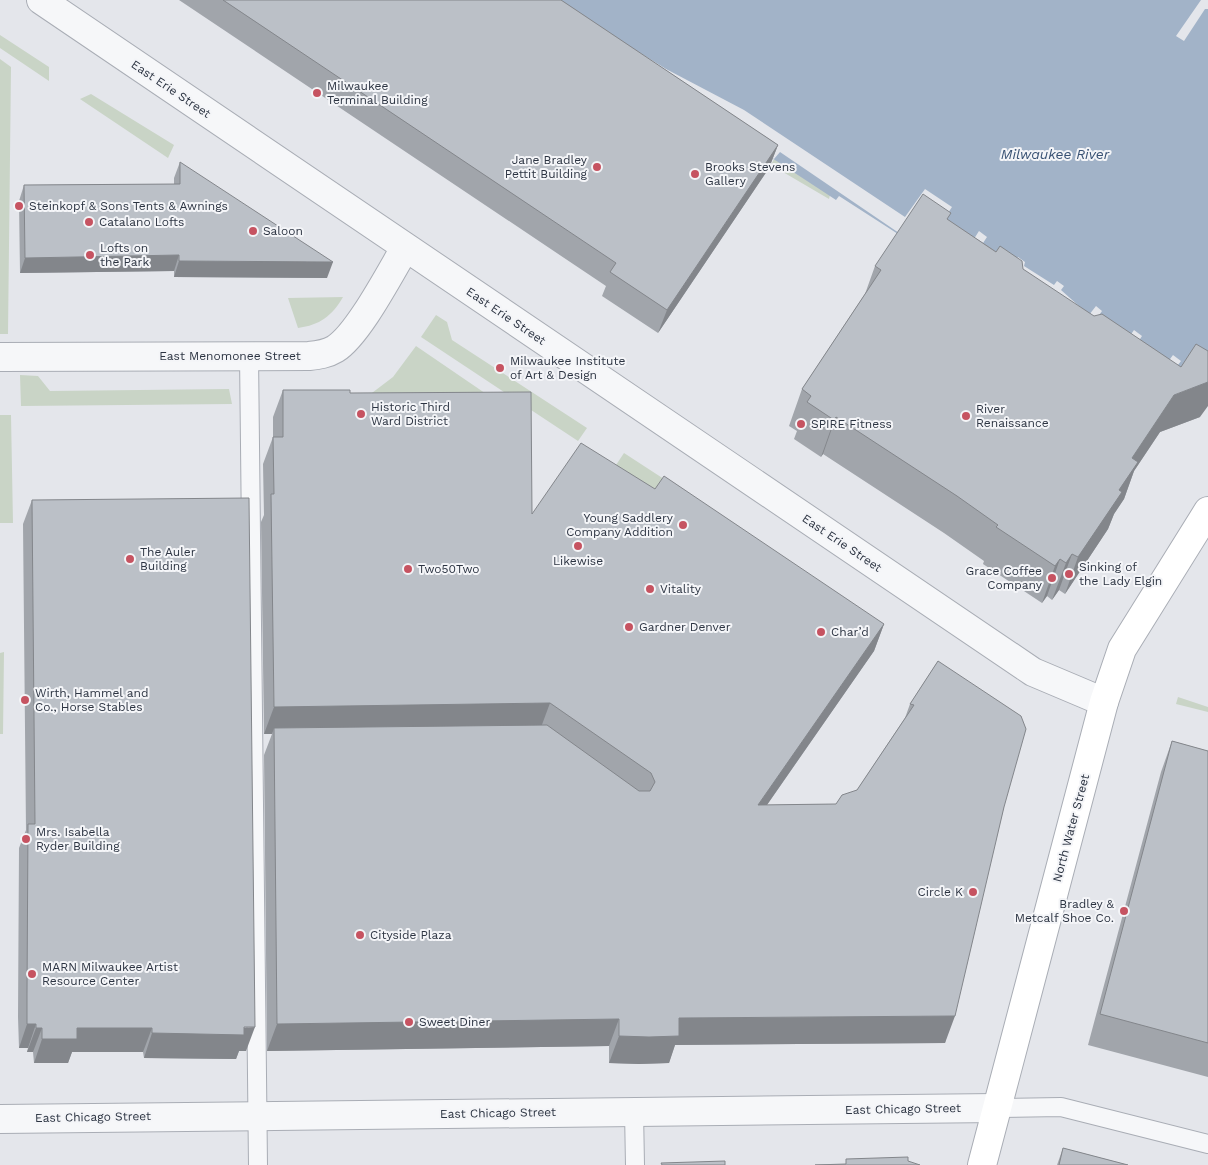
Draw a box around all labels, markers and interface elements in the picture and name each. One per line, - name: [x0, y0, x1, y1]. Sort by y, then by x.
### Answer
- street label: East Erie Street: [129, 57, 213, 121]
- place label: Milwaukee Terminal Building: [327, 79, 428, 107]
- marker: Milwaukee Terminal Building: [311, 87, 323, 99]
- water label: Milwaukee River: [1001, 146, 1110, 162]
- place label: Jane Bradley Pettit Building: [505, 153, 588, 181]
- place label: Brooks Stevens Gallery: [705, 160, 795, 188]
- marker: Jane Bradley Pettit Building: [591, 161, 603, 173]
- marker: Brooks Stevens Gallery: [689, 168, 701, 180]
- place label: Steinkopf & Sons Tents & Awnings: [29, 199, 228, 213]
- marker: Steinkopf & Sons Tents & Awnings: [13, 200, 25, 212]
- place label: Catalano Lofts: [99, 215, 184, 229]
- marker: Catalano Lofts: [83, 216, 95, 228]
- place label: Saloon: [263, 224, 303, 238]
- marker: Saloon: [247, 225, 259, 237]
- place label: Lofts on the Park: [100, 241, 149, 269]
- marker: Lofts on the Park: [84, 249, 96, 261]
- street label: East Erie Street: [464, 284, 548, 348]
- street label: East Menomonee Street: [159, 349, 301, 363]
- place label: Milwaukee Institute of Art & Design: [510, 354, 625, 382]
- marker: Milwaukee Institute of Art & Design: [494, 362, 506, 374]
- place label: Historic Third Ward District: [371, 400, 450, 428]
- place label: River Renaissance: [976, 402, 1049, 430]
- marker: Historic Third Ward District: [355, 408, 367, 420]
- marker: River Renaissance: [960, 410, 972, 422]
- place label: SPIRE Fitness: [811, 417, 892, 431]
- marker: SPIRE Fitness: [795, 418, 807, 430]
- place label: Young Saddlery Company Addition: [566, 511, 674, 539]
- street label: East Erie Street: [800, 511, 884, 575]
- marker: Young Saddlery Company Addition: [677, 519, 689, 531]
- marker: Likewise: [572, 540, 584, 552]
- place label: The Auler Building: [140, 545, 196, 573]
- marker: The Auler Building: [124, 553, 136, 565]
- place label: Likewise: [553, 554, 603, 568]
- place label: Sinking of the Lady Elgin: [1079, 560, 1162, 588]
- place label: Two50Two: [418, 562, 480, 576]
- marker: Two50Two: [402, 563, 414, 575]
- place label: Grace Coffee Company: [966, 564, 1043, 592]
- marker: Sinking of the Lady Elgin: [1063, 568, 1075, 580]
- marker: Grace Coffee Company: [1046, 572, 1058, 584]
- place label: Vitality: [660, 582, 702, 596]
- marker: Vitality: [644, 583, 656, 595]
- place label: Gardner Denver: [639, 620, 731, 634]
- marker: Gardner Denver: [623, 621, 635, 633]
- place label: Char’d: [831, 625, 869, 639]
- marker: Char’d: [815, 626, 827, 638]
- place label: Wirth, Hammel and Co., Horse Stables: [35, 686, 148, 714]
- marker: Wirth, Hammel and Co., Horse Stables: [19, 694, 31, 706]
- street label: North Water Street: [1050, 773, 1092, 883]
- place label: Mrs. Isabella Ryder Building: [36, 825, 120, 853]
- marker: Mrs. Isabella Ryder Building: [20, 833, 32, 845]
- place label: Circle K: [918, 885, 963, 899]
- marker: Circle K: [967, 886, 979, 898]
- place label: Bradley & Metcalf Shoe Co.: [1015, 897, 1115, 925]
- marker: Bradley & Metcalf Shoe Co.: [1118, 905, 1130, 917]
- place label: Cityside Plaza: [370, 928, 452, 942]
- marker: Cityside Plaza: [354, 929, 366, 941]
- place label: MARN Milwaukee Artist Resource Center: [42, 960, 178, 988]
- marker: MARN Milwaukee Artist Resource Center: [26, 968, 38, 980]
- place label: Sweet Diner: [419, 1015, 490, 1029]
- marker: Sweet Diner: [403, 1016, 415, 1028]
- street label: East Chicago Street: [845, 1101, 961, 1117]
- street label: East Chicago Street: [440, 1105, 556, 1121]
- street label: East Chicago Street: [35, 1109, 151, 1125]

